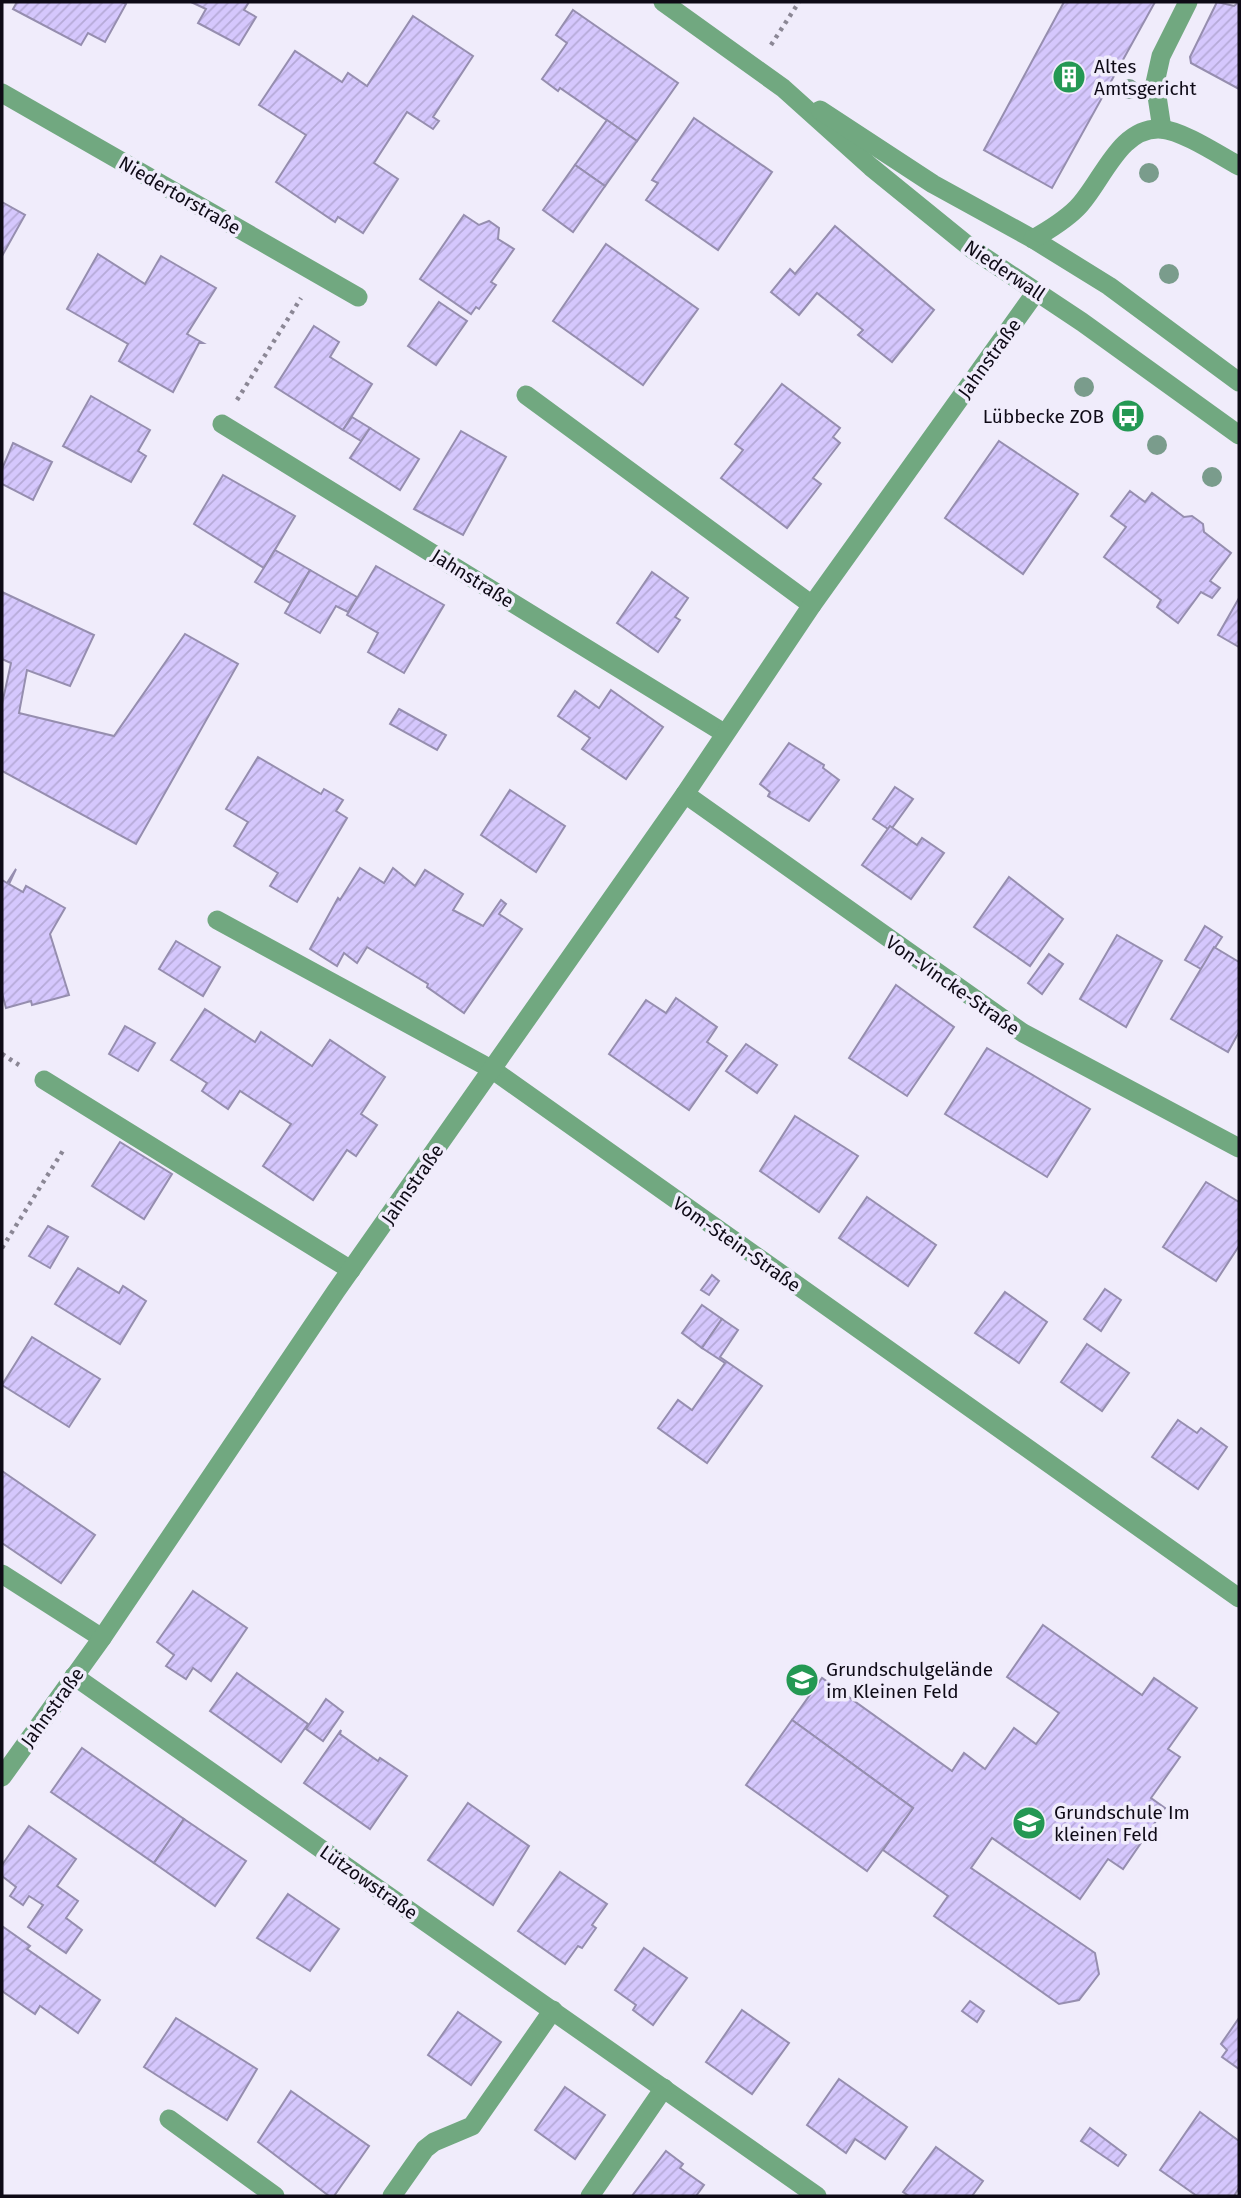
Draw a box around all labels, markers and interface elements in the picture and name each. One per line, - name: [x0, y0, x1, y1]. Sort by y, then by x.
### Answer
- place label: Altes Amtsgericht: [1094, 55, 1197, 100]
- building icon: Altes Amtsgericht: [1050, 58, 1088, 96]
- street label: Niedertorstraße: [115, 151, 245, 240]
- street label: Niederwall: [960, 235, 1050, 306]
- street label: Jahnstraße: [953, 314, 1026, 403]
- bus stop icon: Lübbecke ZOB: [1109, 397, 1147, 435]
- place label: Lübbecke ZOB: [983, 405, 1104, 428]
- street label: Jahnstraße: [427, 544, 518, 613]
- street label: Von-Vincke-Straße: [881, 931, 1024, 1040]
- street label: Jahnstraße: [376, 1140, 448, 1229]
- street label: Vom-Stein-Straße: [668, 1192, 805, 1297]
- place label: Grundschulgelände im Kleinen Feld: [826, 1658, 993, 1703]
- school or university icon: Grundschulgelände im Kleinen Feld: [783, 1661, 821, 1699]
- street label: Jahnstraße: [16, 1663, 89, 1752]
- place label: Grundschule Im kleinen Feld: [1054, 1801, 1190, 1846]
- school or university icon: Grundschule Im kleinen Feld: [1010, 1804, 1048, 1842]
- street label: Lützowstraße: [315, 1840, 422, 1925]

